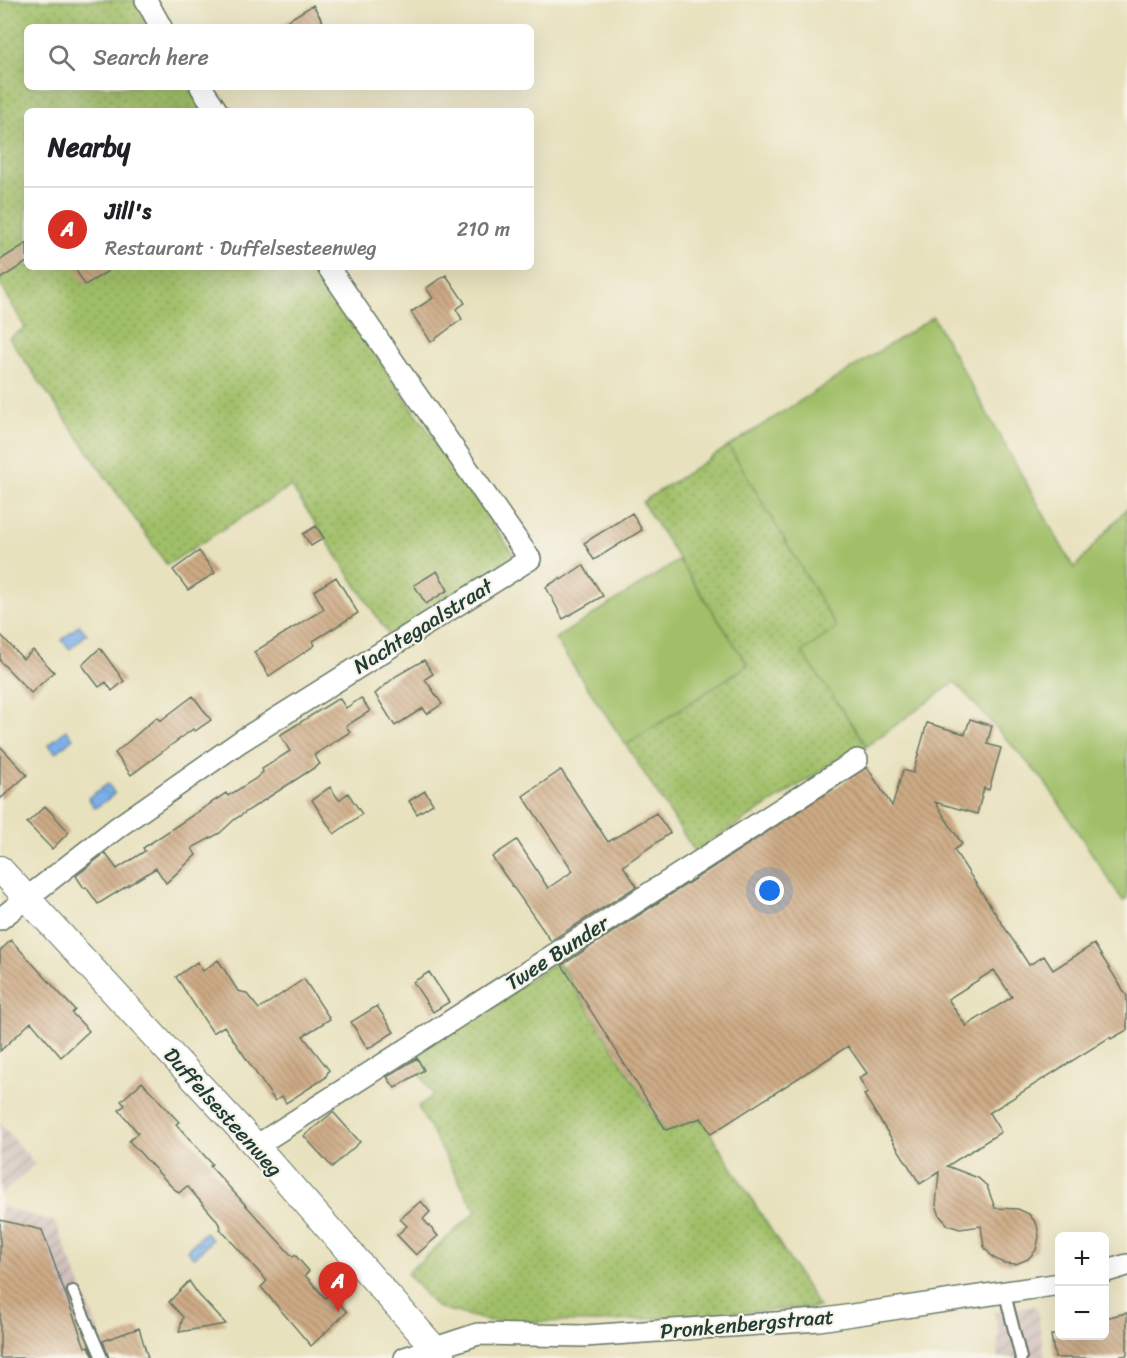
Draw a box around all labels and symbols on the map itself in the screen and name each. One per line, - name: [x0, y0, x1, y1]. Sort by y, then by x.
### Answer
- street label: Nachtegaalstraat: [345, 567, 502, 684]
- your location: [755, 876, 784, 905]
- street label: Twee Bunder: [497, 904, 618, 1001]
- street label: Duffelsesteenweg: [154, 1038, 293, 1186]
- pin: A: [318, 1262, 358, 1312]
- street label: Pronkenbergstraat: [659, 1297, 835, 1351]

